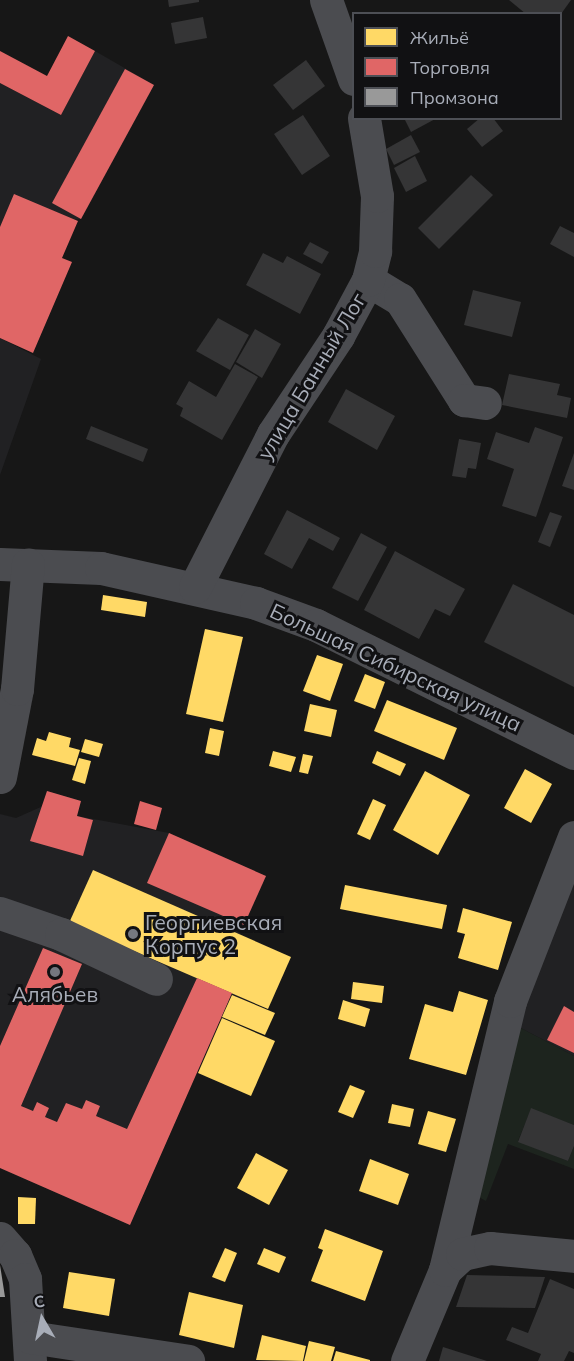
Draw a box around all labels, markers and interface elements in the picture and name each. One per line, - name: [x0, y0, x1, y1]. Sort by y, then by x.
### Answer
- legend: [352, 12, 562, 120]
- text: Жильё: [410, 26, 469, 49]
- text: Торговля: [410, 56, 490, 79]
- text: Промзона: [410, 86, 499, 109]
- street label: улица Банный Лог: [251, 288, 371, 464]
- street label: Большая Сибирская улица: [266, 598, 526, 736]
- place label: Георгиевская Корпус 2: [145, 909, 282, 959]
- marker: Георгиевская Корпус 2: [126, 927, 140, 941]
- marker: Алябьев: [48, 965, 62, 979]
- place label: Алябьев: [12, 981, 98, 1007]
- north arrow: [12, 1289, 72, 1349]
- text: С: [32, 1290, 46, 1312]

